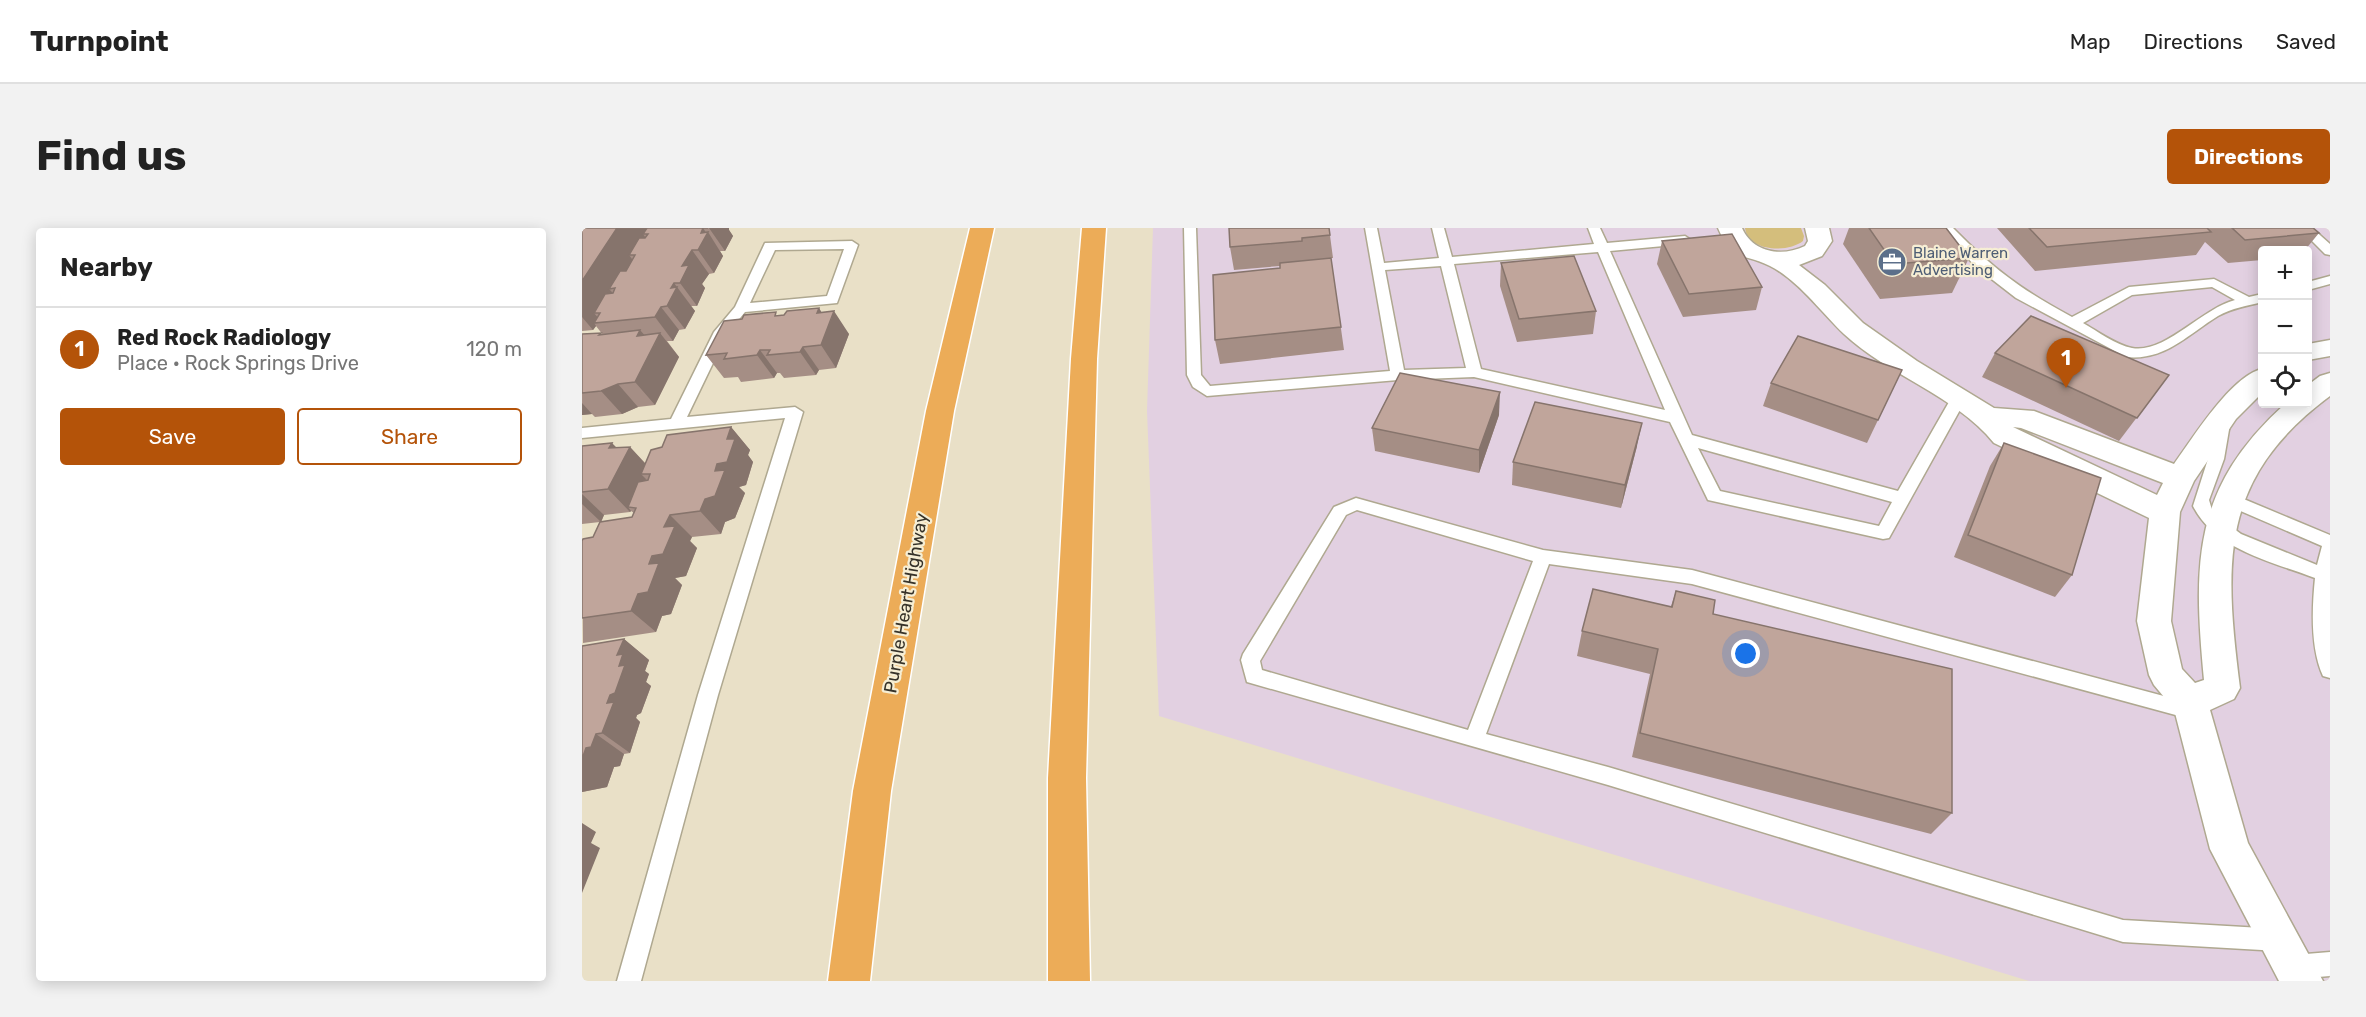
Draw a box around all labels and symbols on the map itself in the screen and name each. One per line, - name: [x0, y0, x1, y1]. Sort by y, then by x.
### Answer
- place label: Blaine Warren Advertising: [1913, 244, 2008, 279]
- office icon: Blaine Warren Advertising: [1876, 246, 1908, 278]
- pin: 1: [2046, 338, 2086, 388]
- street label: Purple Heart Highway: [879, 511, 933, 695]
- your location: [1731, 639, 1760, 668]

